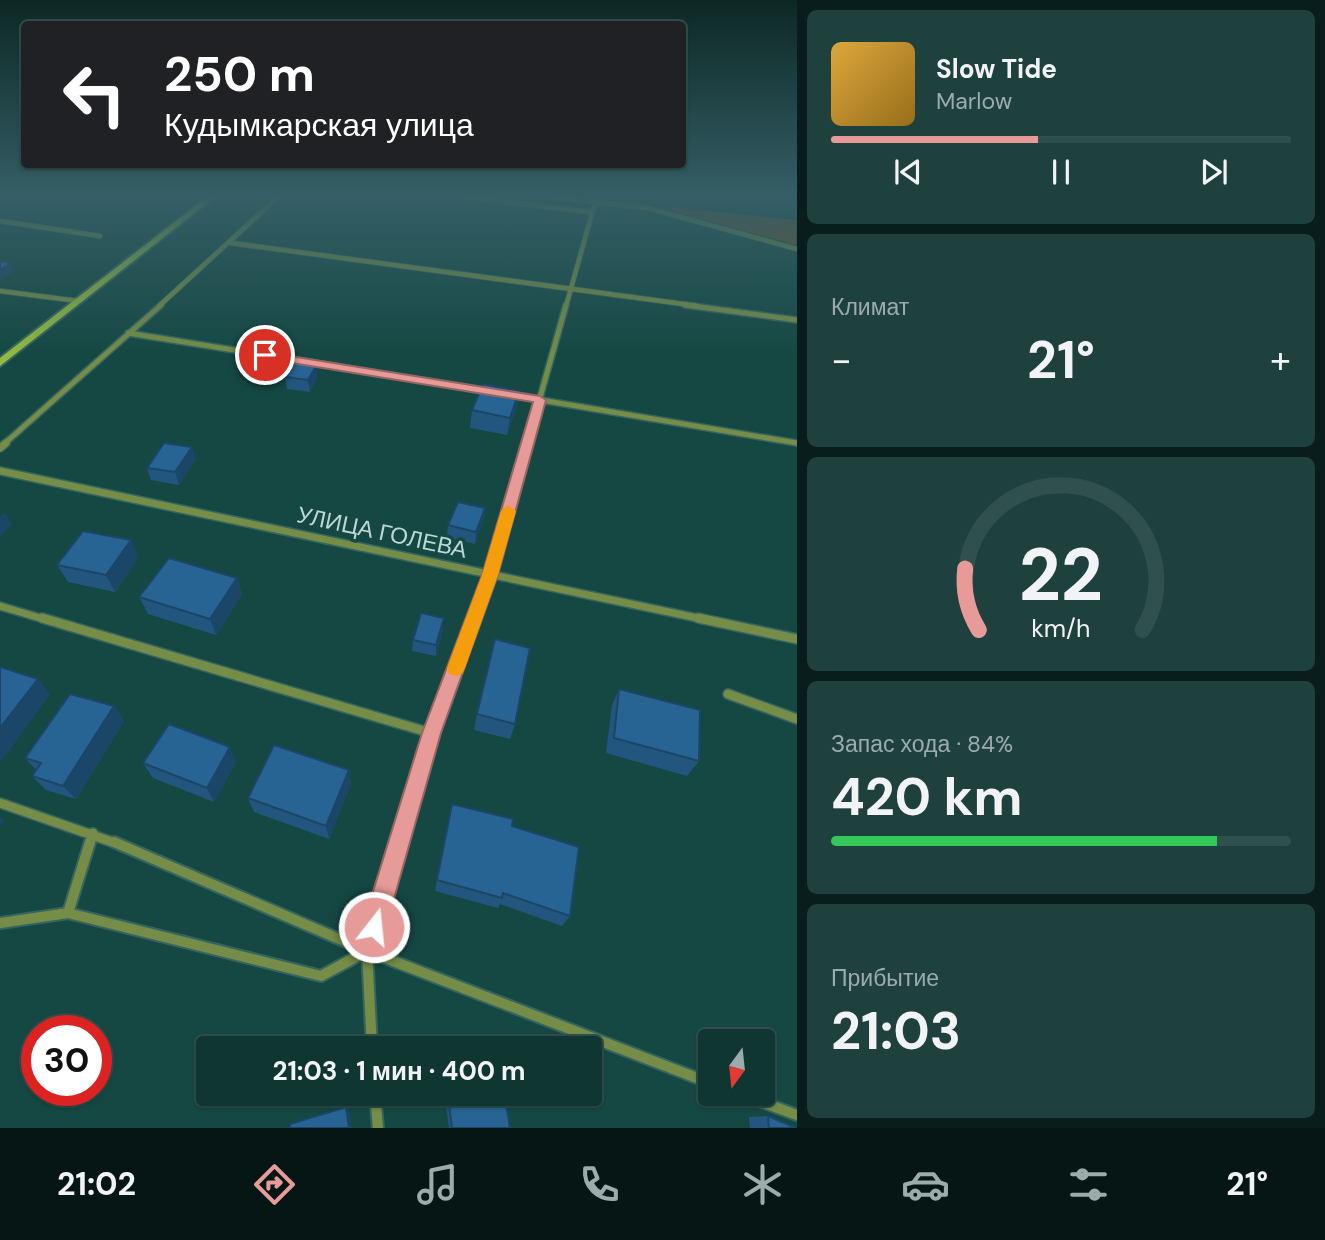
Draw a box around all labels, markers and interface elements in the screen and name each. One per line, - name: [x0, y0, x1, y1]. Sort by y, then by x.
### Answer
- text: 250 m: [164, 42, 315, 106]
- icon: left: [49, 49, 140, 140]
- text: Slow Tide: [936, 52, 1057, 86]
- text: Marlow: [936, 86, 1012, 116]
- text: Кудымкарская улица: [164, 104, 474, 146]
- icon: previous: [889, 153, 927, 191]
- icon: pause: [1042, 153, 1080, 191]
- icon: next: [1195, 153, 1233, 191]
- text: Климат: [831, 292, 909, 322]
- pin: [235, 325, 295, 385]
- text: 21°: [1027, 326, 1095, 394]
- text: −: [831, 335, 852, 385]
- text: +: [1270, 335, 1291, 385]
- icon: arrive: [246, 336, 284, 374]
- street label: УЛИЦА ГОЛЕВА: [294, 499, 470, 565]
- text: 22: [1019, 528, 1103, 623]
- text: km/h: [1031, 612, 1091, 645]
- text: Запас хода · 84%: [831, 729, 1013, 759]
- text: 420 km: [831, 763, 1022, 831]
- position arrow: [337, 890, 411, 964]
- text: Прибытие: [831, 963, 939, 993]
- text: 21:03: [831, 997, 961, 1065]
- speed limit sign: 30: [21, 1015, 112, 1106]
- north arrow: [698, 1029, 775, 1106]
- map controls: [698, 1029, 775, 1106]
- text: 21:03 · 1 мин · 400 m: [272, 1054, 526, 1088]
- icon: directions: [250, 1160, 299, 1209]
- icon: music: [413, 1160, 462, 1209]
- icon: phone: [575, 1160, 624, 1209]
- icon: climate: [738, 1160, 787, 1209]
- icon: car: [901, 1160, 950, 1209]
- icon: filters: [1064, 1160, 1113, 1209]
- text: 21:02: [57, 1163, 136, 1205]
- text: 21°: [1226, 1163, 1268, 1205]

